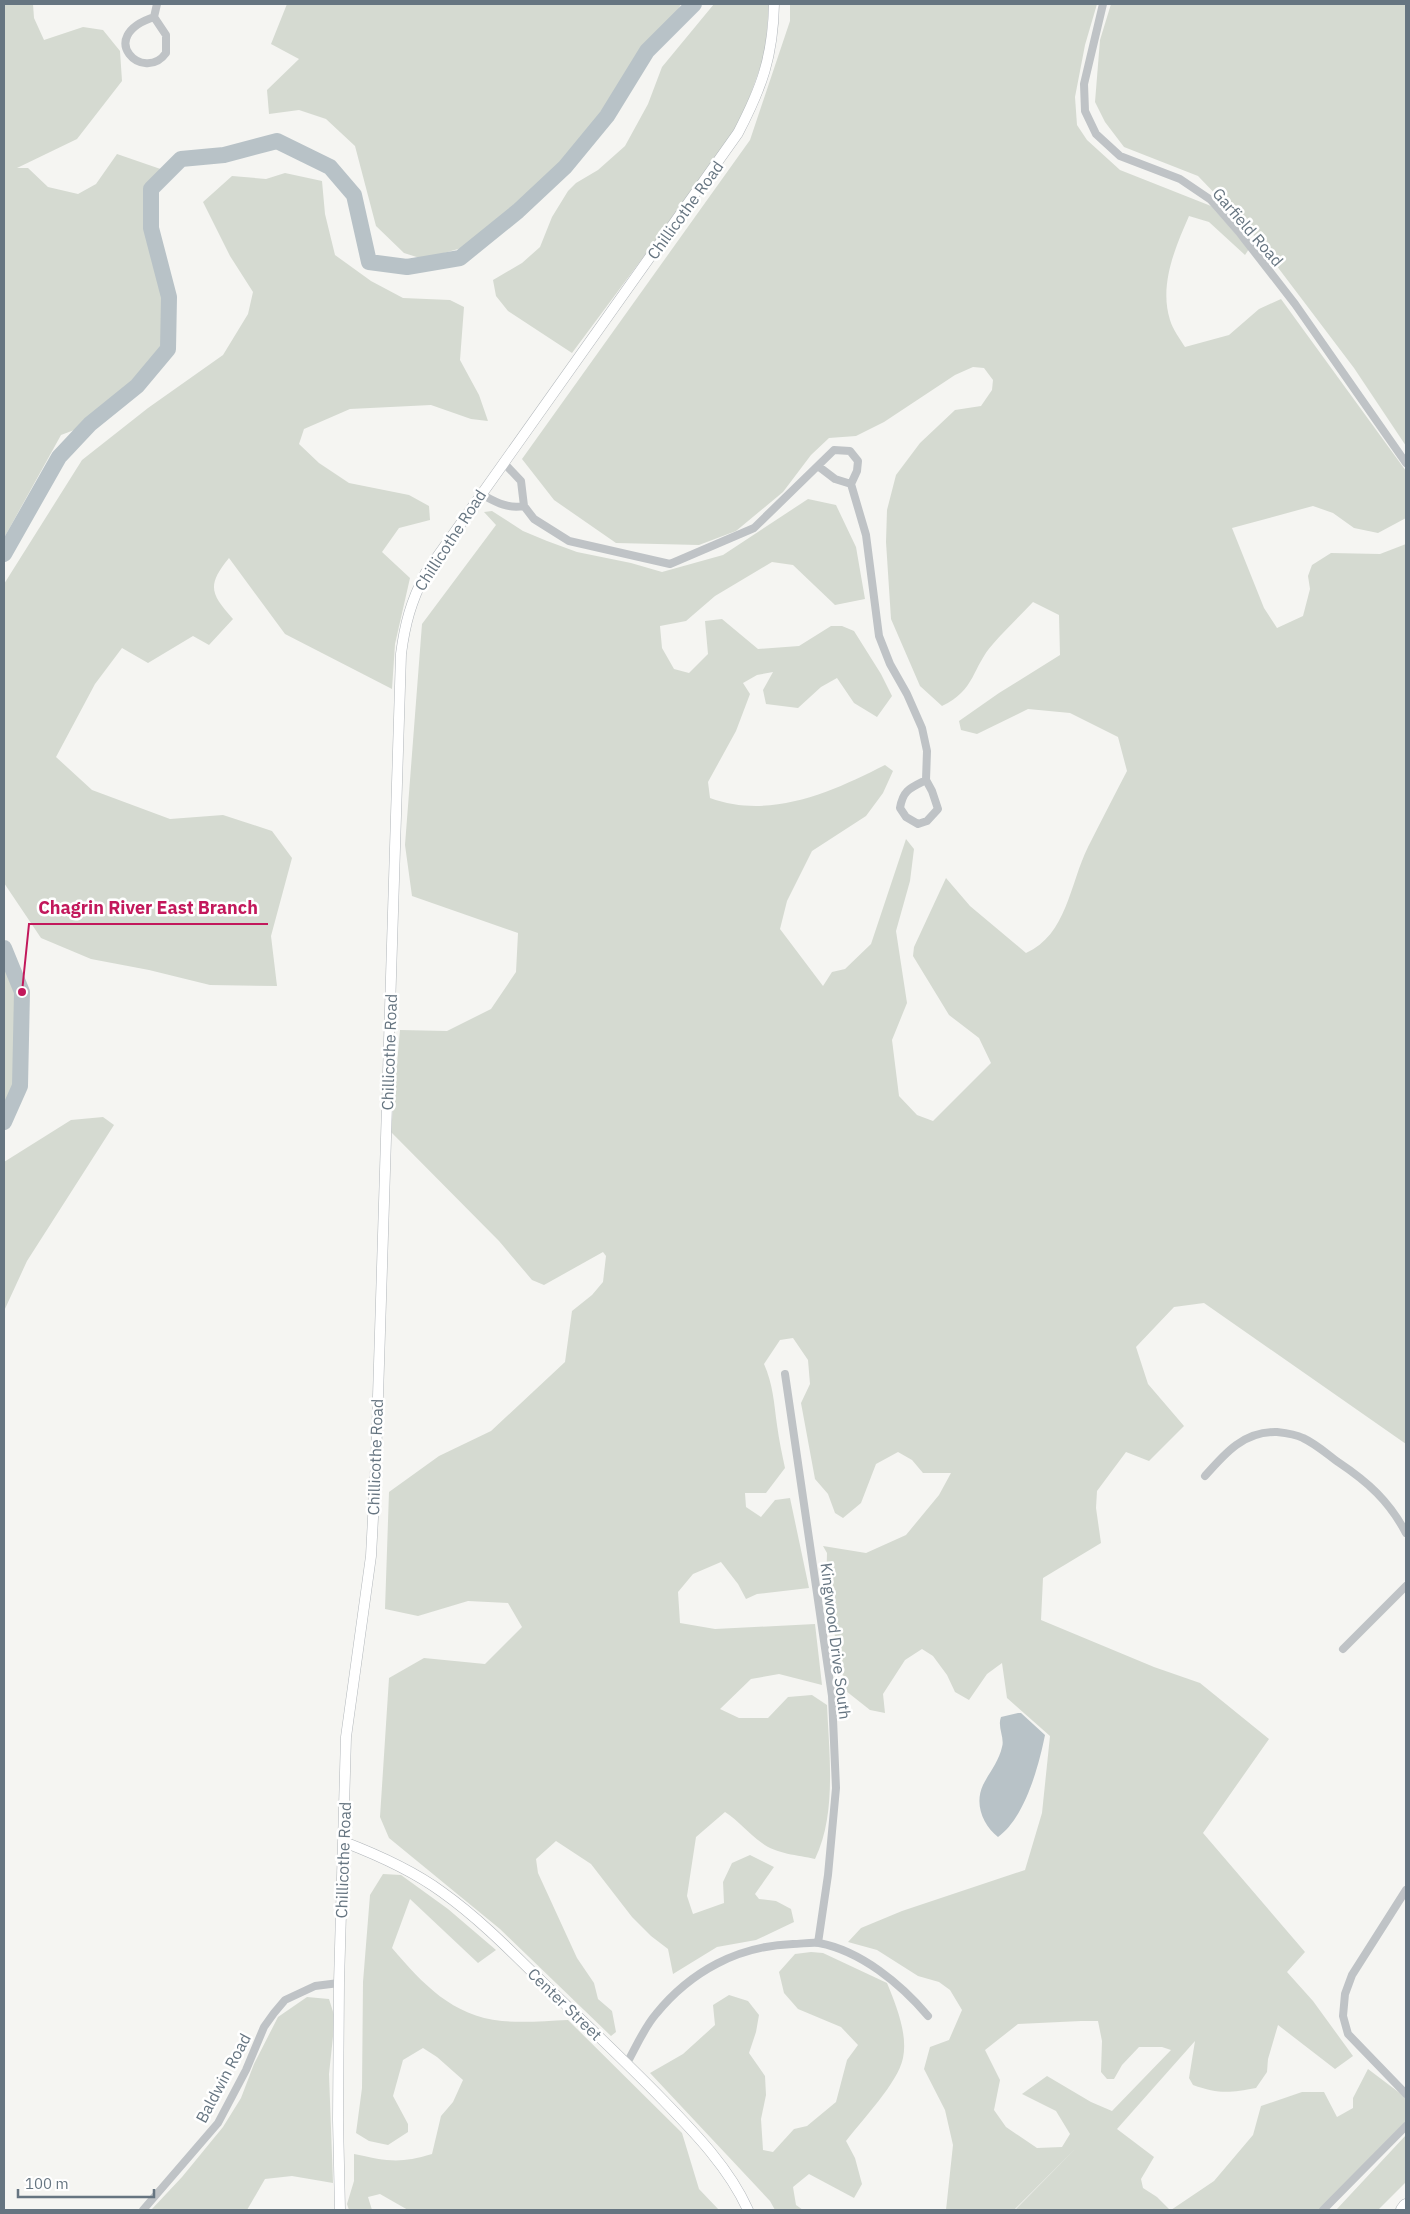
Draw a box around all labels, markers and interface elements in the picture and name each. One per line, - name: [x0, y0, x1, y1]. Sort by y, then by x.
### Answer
- street label: Chillicothe Road: [643, 157, 727, 263]
- street label: Garfield Road: [1208, 184, 1288, 270]
- street label: Chillicothe Road: [410, 486, 490, 594]
- callout: Chagrin River East Branch: [29, 891, 268, 924]
- text: Chagrin River East Branch: [38, 896, 258, 919]
- street label: Chillicothe Road: [377, 993, 401, 1111]
- street label: Chillicothe Road: [363, 1398, 387, 1516]
- street label: Kingwood Drive South: [816, 1561, 856, 1721]
- street label: Chillicothe Road: [331, 1801, 355, 1919]
- street label: Center Street: [524, 1964, 606, 2044]
- street label: Baldwin Road: [191, 2030, 255, 2126]
- scale bar: [18, 2166, 154, 2198]
- text: 100 m: [25, 2174, 69, 2193]

